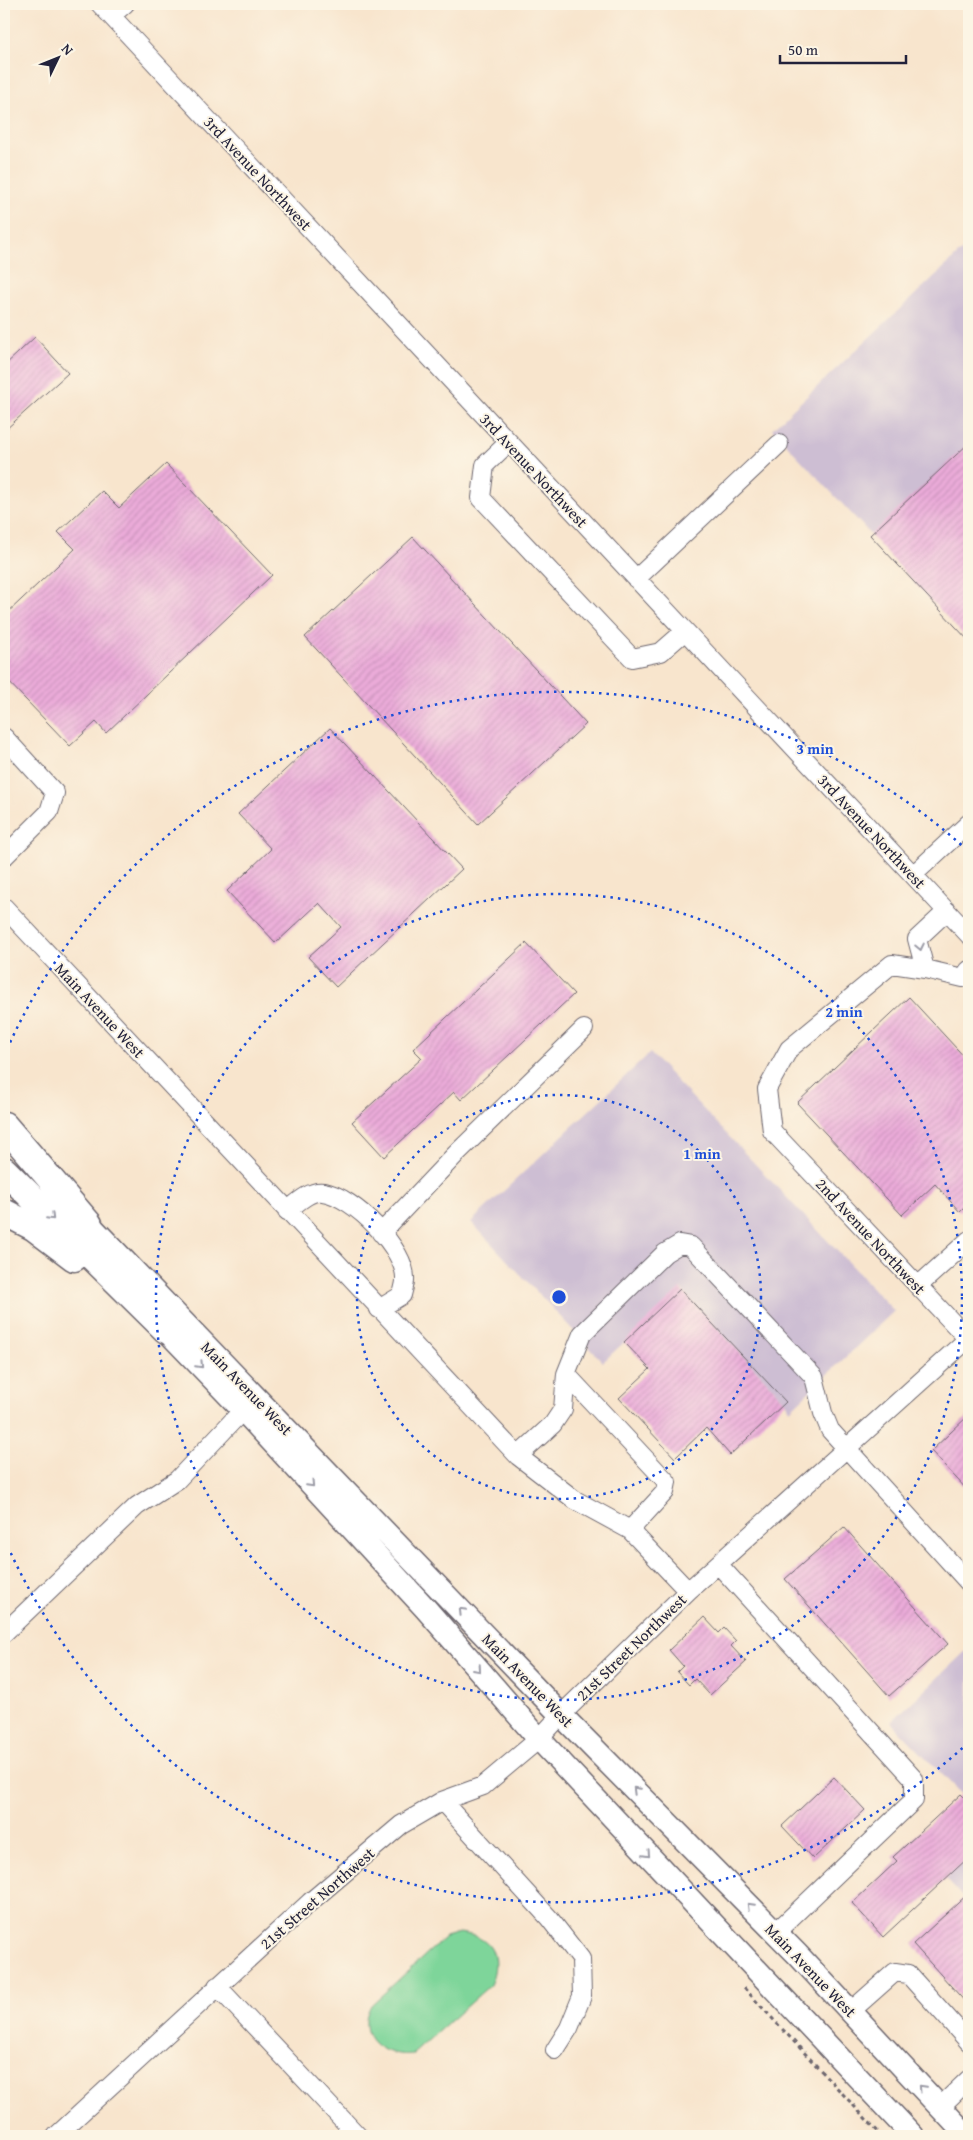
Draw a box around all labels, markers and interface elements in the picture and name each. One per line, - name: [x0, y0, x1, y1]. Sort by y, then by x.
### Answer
- north arrow: [32, 32, 82, 82]
- scale bar: [780, 32, 907, 64]
- text: N: [57, 39, 78, 60]
- text: 50 m: [788, 39, 819, 60]
- street label: 3rd Avenue Northwest: [198, 110, 318, 236]
- street label: 3rd Avenue Northwest: [474, 407, 594, 533]
- text: 3 min: [796, 738, 834, 759]
- street label: 3rd Avenue Northwest: [812, 768, 932, 894]
- one-way arrow: [914, 943, 924, 952]
- street label: Main Avenue West: [49, 957, 151, 1063]
- text: 2 min: [825, 1001, 863, 1022]
- text: 1 min: [683, 1143, 721, 1164]
- street label: 2nd Avenue Northwest: [810, 1172, 932, 1300]
- one-way arrow: [45, 1211, 54, 1220]
- centre of rings: [550, 1288, 568, 1306]
- street label: Main Avenue West: [196, 1335, 299, 1441]
- one-way arrow: [194, 1359, 203, 1368]
- one-way arrow: [305, 1478, 314, 1487]
- street label: 21st Street Northwest: [570, 1588, 692, 1706]
- one-way arrow: [459, 1608, 468, 1617]
- street label: Main Avenue West: [477, 1627, 580, 1733]
- one-way arrow: [473, 1664, 482, 1673]
- one-way arrow: [633, 1787, 642, 1796]
- street label: 21st Street Northwest: [254, 1841, 380, 1955]
- one-way arrow: [641, 1848, 650, 1857]
- one-way arrow: [747, 1903, 756, 1912]
- street label: Main Avenue West: [760, 1917, 863, 2023]
- one-way arrow: [919, 2084, 928, 2093]

